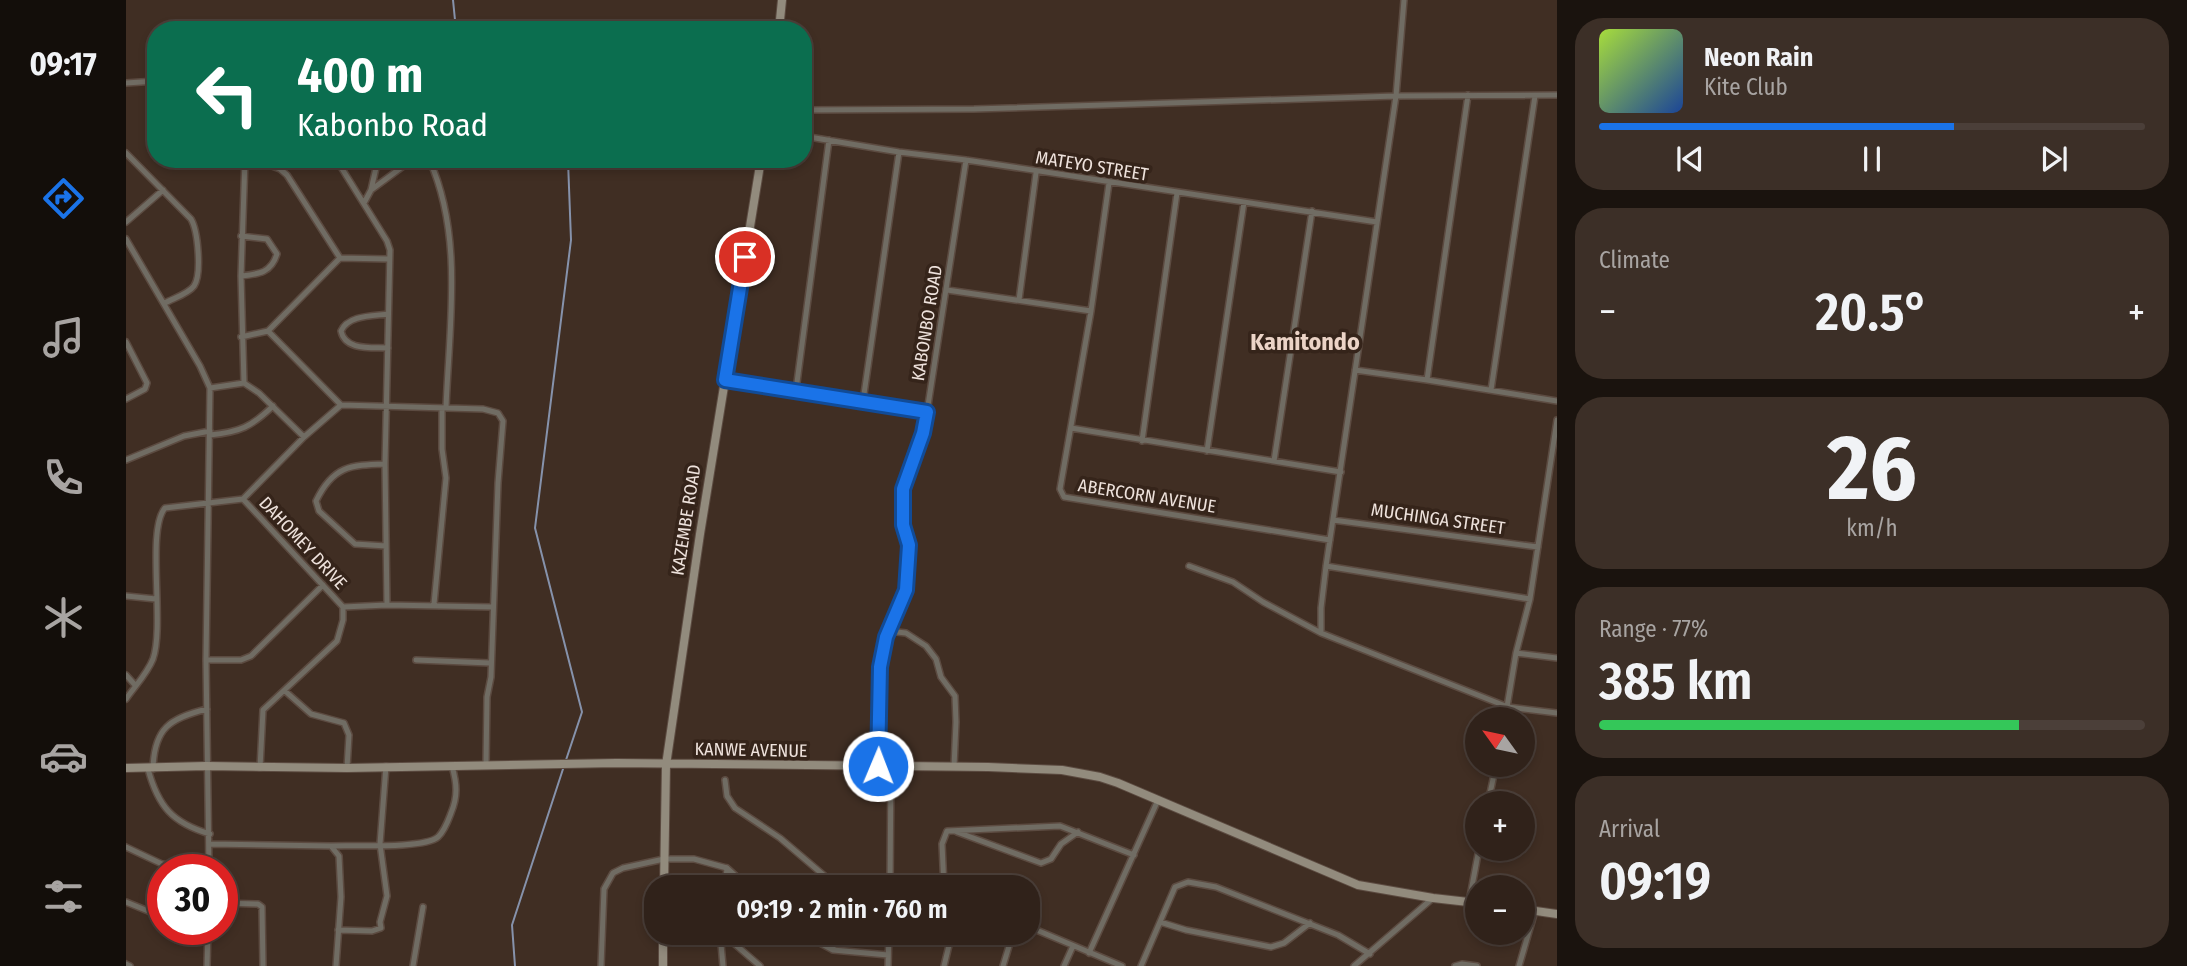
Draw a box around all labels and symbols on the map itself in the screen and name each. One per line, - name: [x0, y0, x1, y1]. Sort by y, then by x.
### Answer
- street label: MATEYO STREET: [1034, 146, 1151, 186]
- pin: [715, 227, 775, 287]
- street label: KABONBO ROAD: [907, 263, 947, 383]
- district label: Kamitondo: [1250, 328, 1360, 356]
- street label: KAZEMBE ROAD: [666, 463, 706, 577]
- street label: ABERCORN AVENUE: [1077, 474, 1217, 518]
- street label: DAHOMEY DRIVE: [254, 492, 352, 594]
- street label: MUCHINGA STREET: [1370, 499, 1507, 539]
- north arrow: [1465, 707, 1535, 777]
- position arrow: [841, 729, 915, 803]
- street label: KANWE AVENUE: [694, 738, 808, 762]
- speed limit sign: 30: [147, 854, 238, 945]

